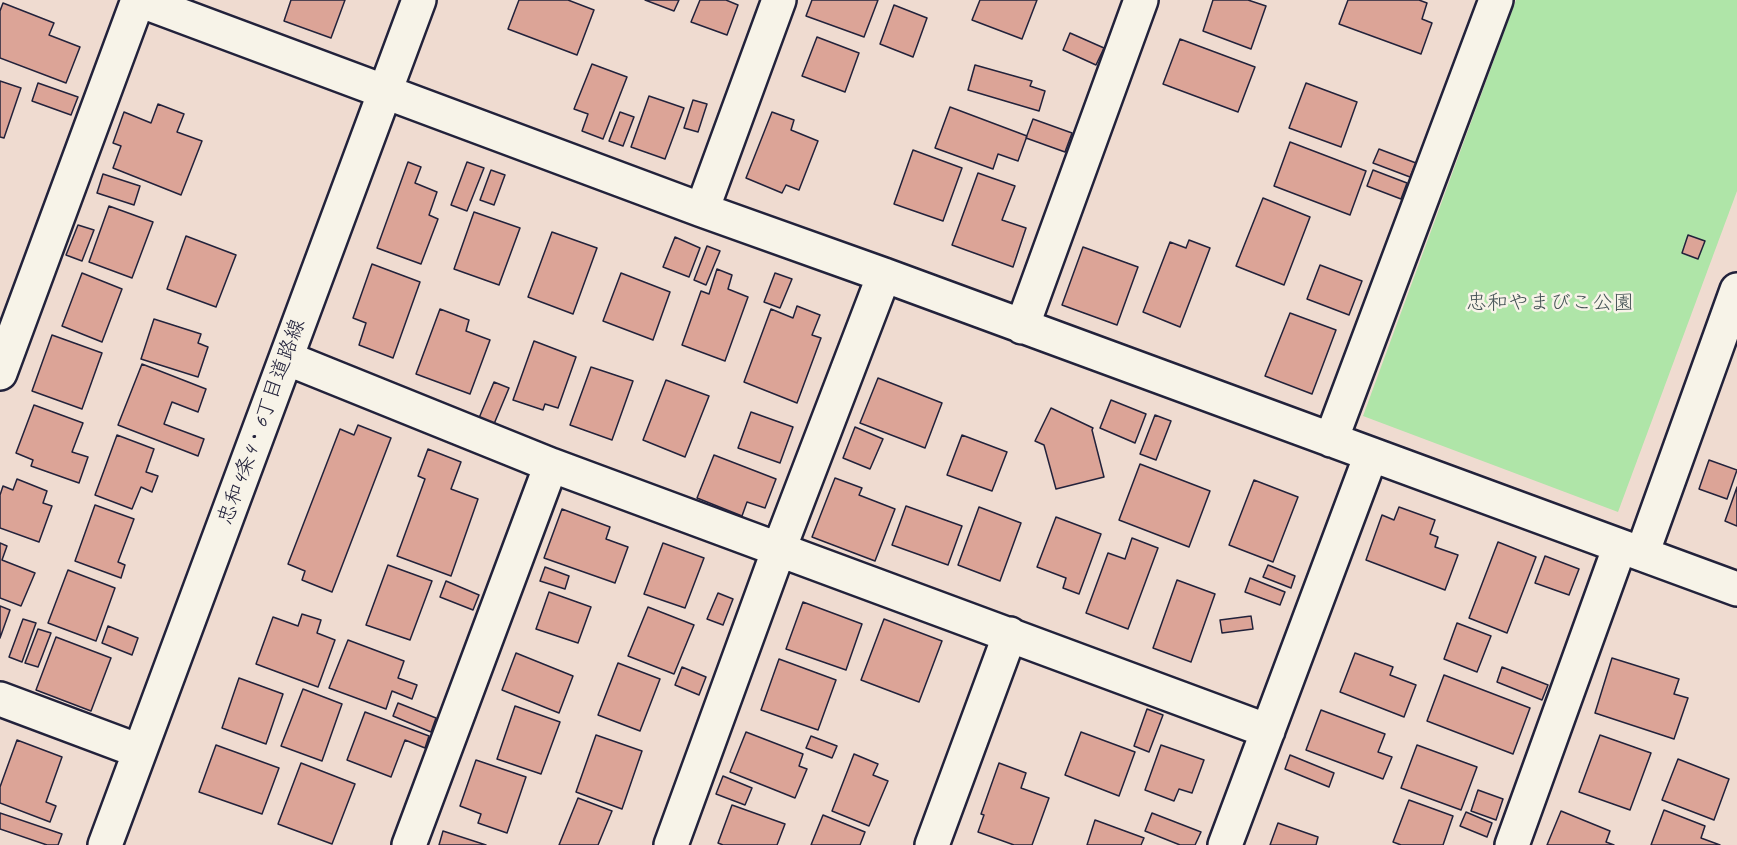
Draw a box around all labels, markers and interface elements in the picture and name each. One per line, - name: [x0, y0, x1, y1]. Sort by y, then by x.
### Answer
- park label: 忠和やまびこ公園: [1466, 290, 1634, 316]
- street label: 忠和4条4・6丁目道路線: [213, 316, 311, 528]

